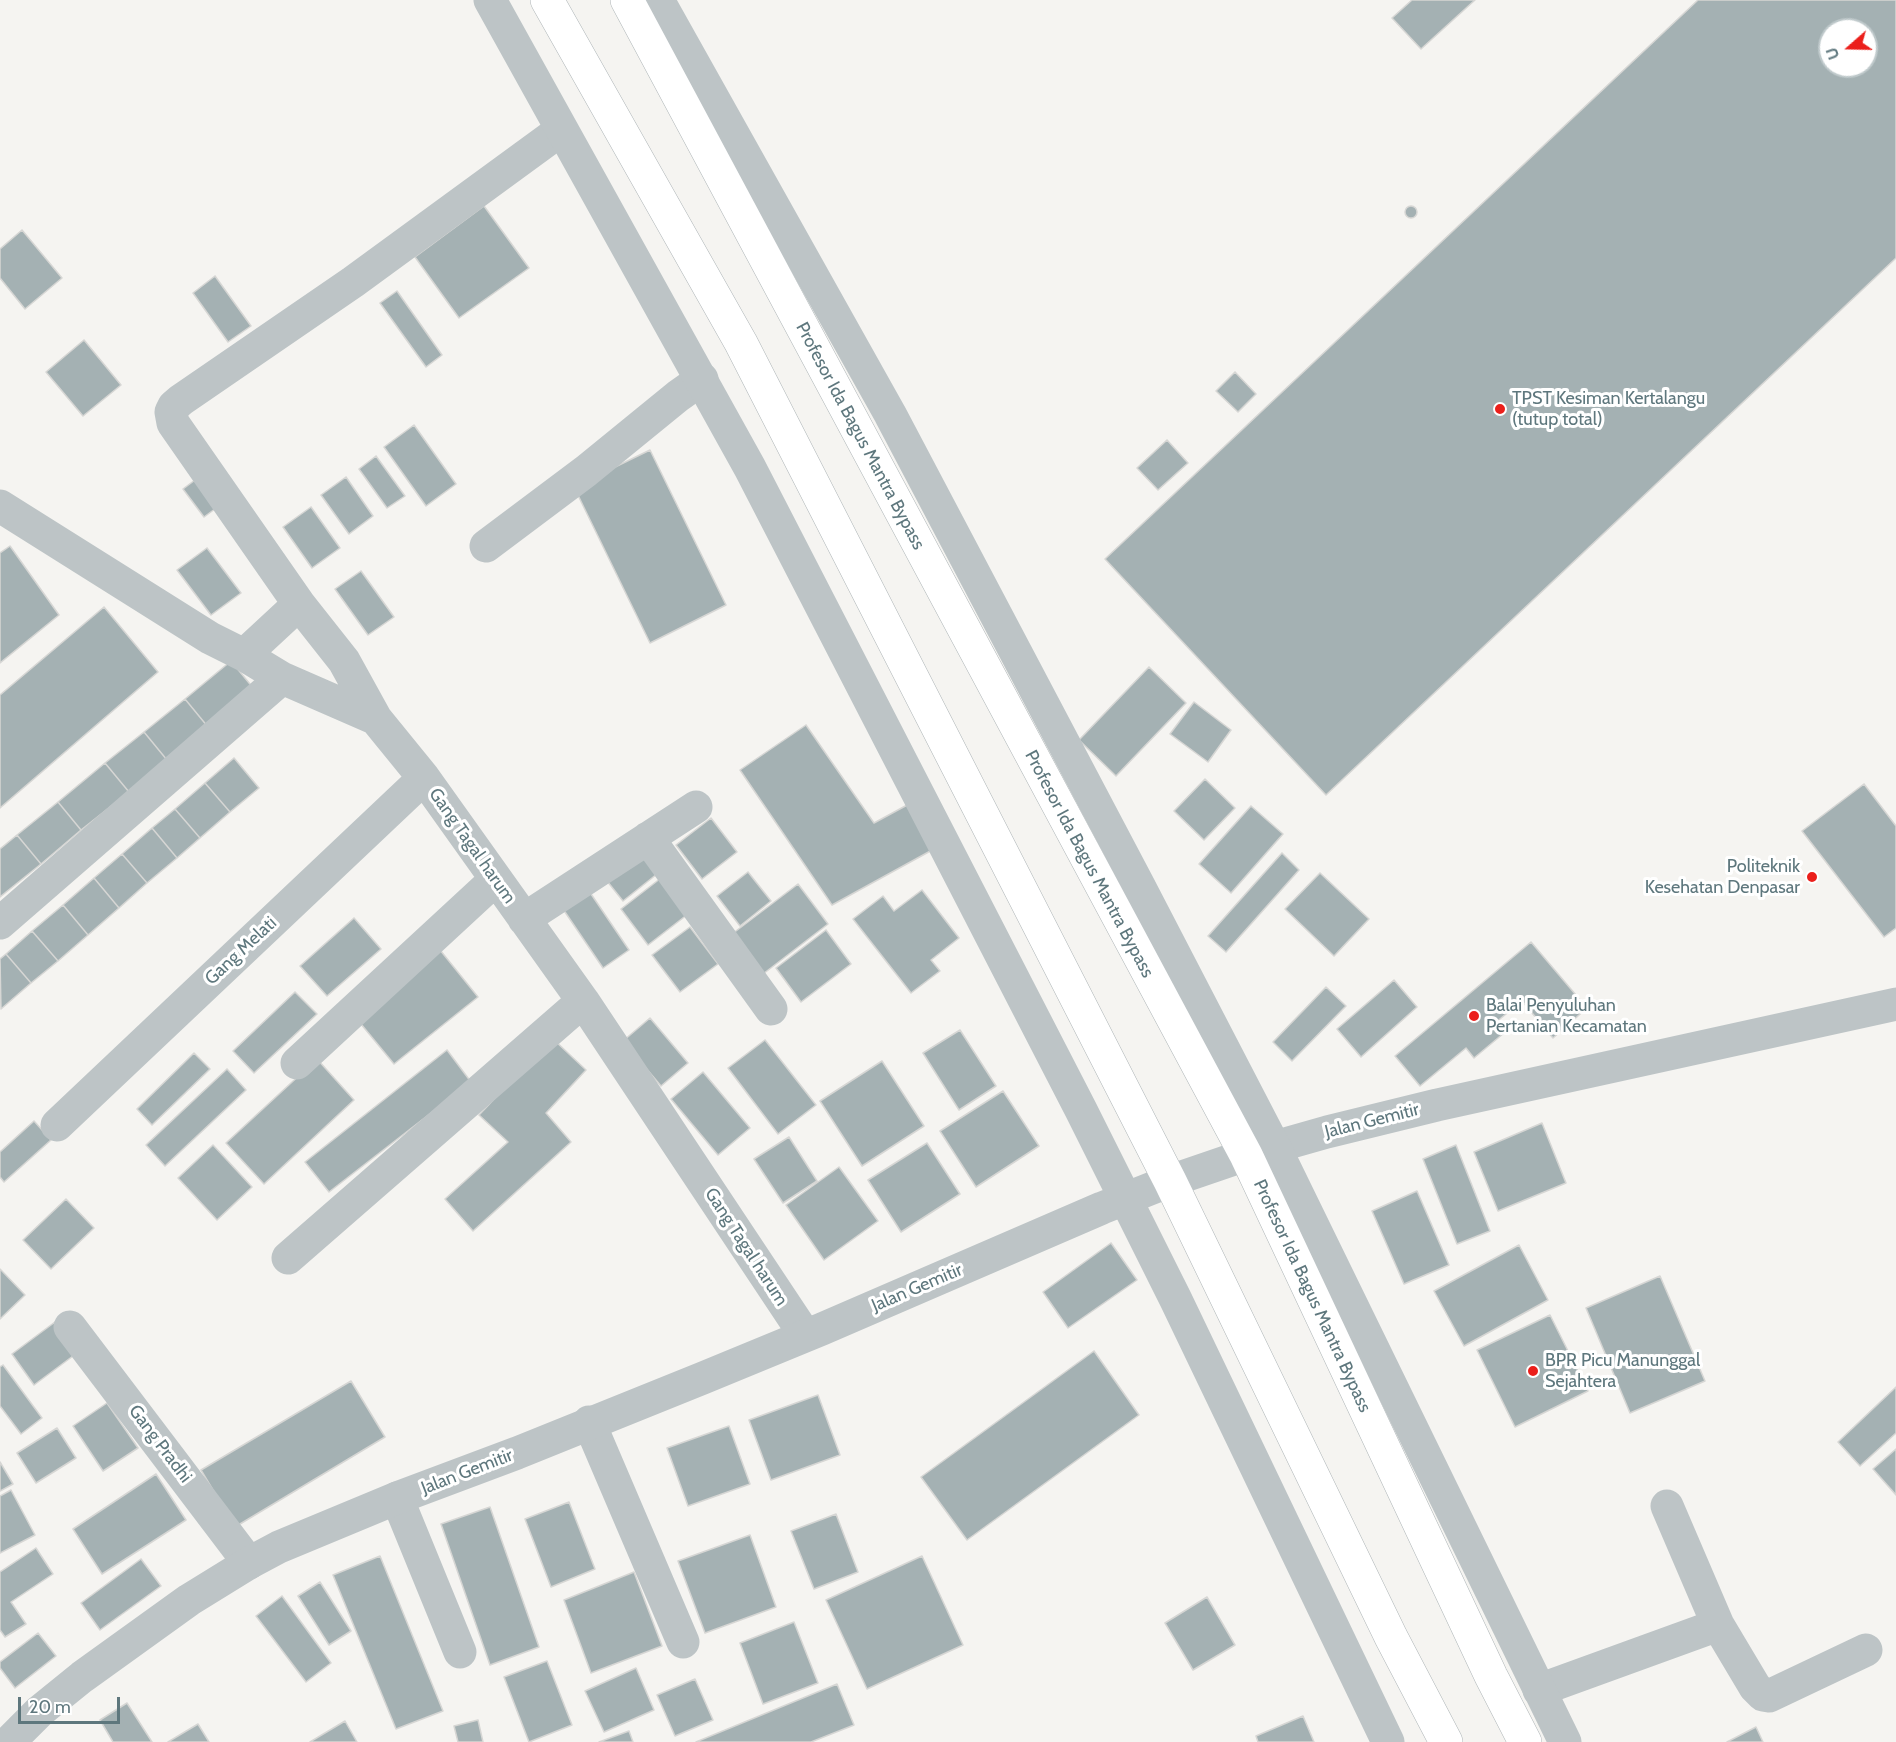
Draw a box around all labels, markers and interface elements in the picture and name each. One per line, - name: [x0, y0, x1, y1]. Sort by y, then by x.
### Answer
- north arrow: [1818, 18, 1878, 78]
- text: U: [1822, 45, 1843, 62]
- street label: Profesor Ida Bagus Mantra Bypass: [791, 319, 929, 553]
- place label: TPST Kesiman Kertalangu (tutup total): [1512, 388, 1705, 430]
- marker: TPST Kesiman Kertalangu (tutup total): [1493, 402, 1507, 416]
- street label: Profesor Ida Bagus Mantra Bypass: [1020, 747, 1158, 981]
- street label: Gang Tagal harum: [424, 784, 520, 908]
- place label: Politeknik Kesehatan Denpasar: [1645, 856, 1800, 898]
- marker: Politeknik Kesehatan Denpasar: [1805, 870, 1819, 884]
- street label: Gang Melati: [201, 912, 281, 990]
- place label: Balai Penyuluhan Pertanian Kecamatan: [1486, 995, 1647, 1038]
- marker: Balai Penyuluhan Pertanian Kecamatan: [1467, 1009, 1481, 1023]
- street label: Jalan Gemitir: [1323, 1099, 1421, 1143]
- street label: Profesor Ida Bagus Mantra Bypass: [1248, 1176, 1376, 1416]
- street label: Gang Tagal harum: [700, 1184, 792, 1310]
- street label: Jalan Gemitir: [868, 1259, 966, 1317]
- place label: BPR Picu Manunggal Sejahtera: [1545, 1350, 1700, 1392]
- marker: BPR Picu Manunggal Sejahtera: [1526, 1364, 1540, 1378]
- street label: Gang Pradhi: [124, 1401, 196, 1487]
- street label: Jalan Gemitir: [418, 1445, 516, 1499]
- scale bar: [21, 1685, 123, 1723]
- text: 20 m: [29, 1696, 71, 1718]

